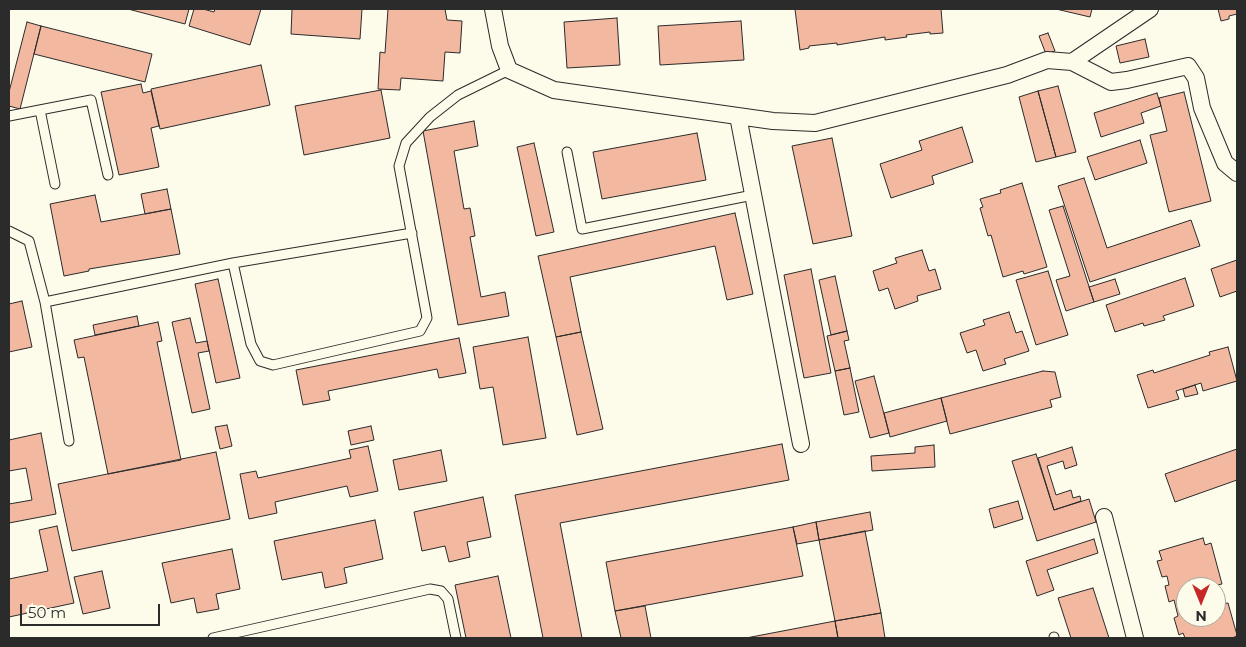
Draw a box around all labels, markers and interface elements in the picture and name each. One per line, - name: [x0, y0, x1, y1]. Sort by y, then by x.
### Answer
- north arrow: [1176, 577, 1226, 627]
- scale bar: [22, 594, 162, 626]
- text: 50 m: [28, 603, 66, 622]
- text: N: [1195, 607, 1207, 625]

